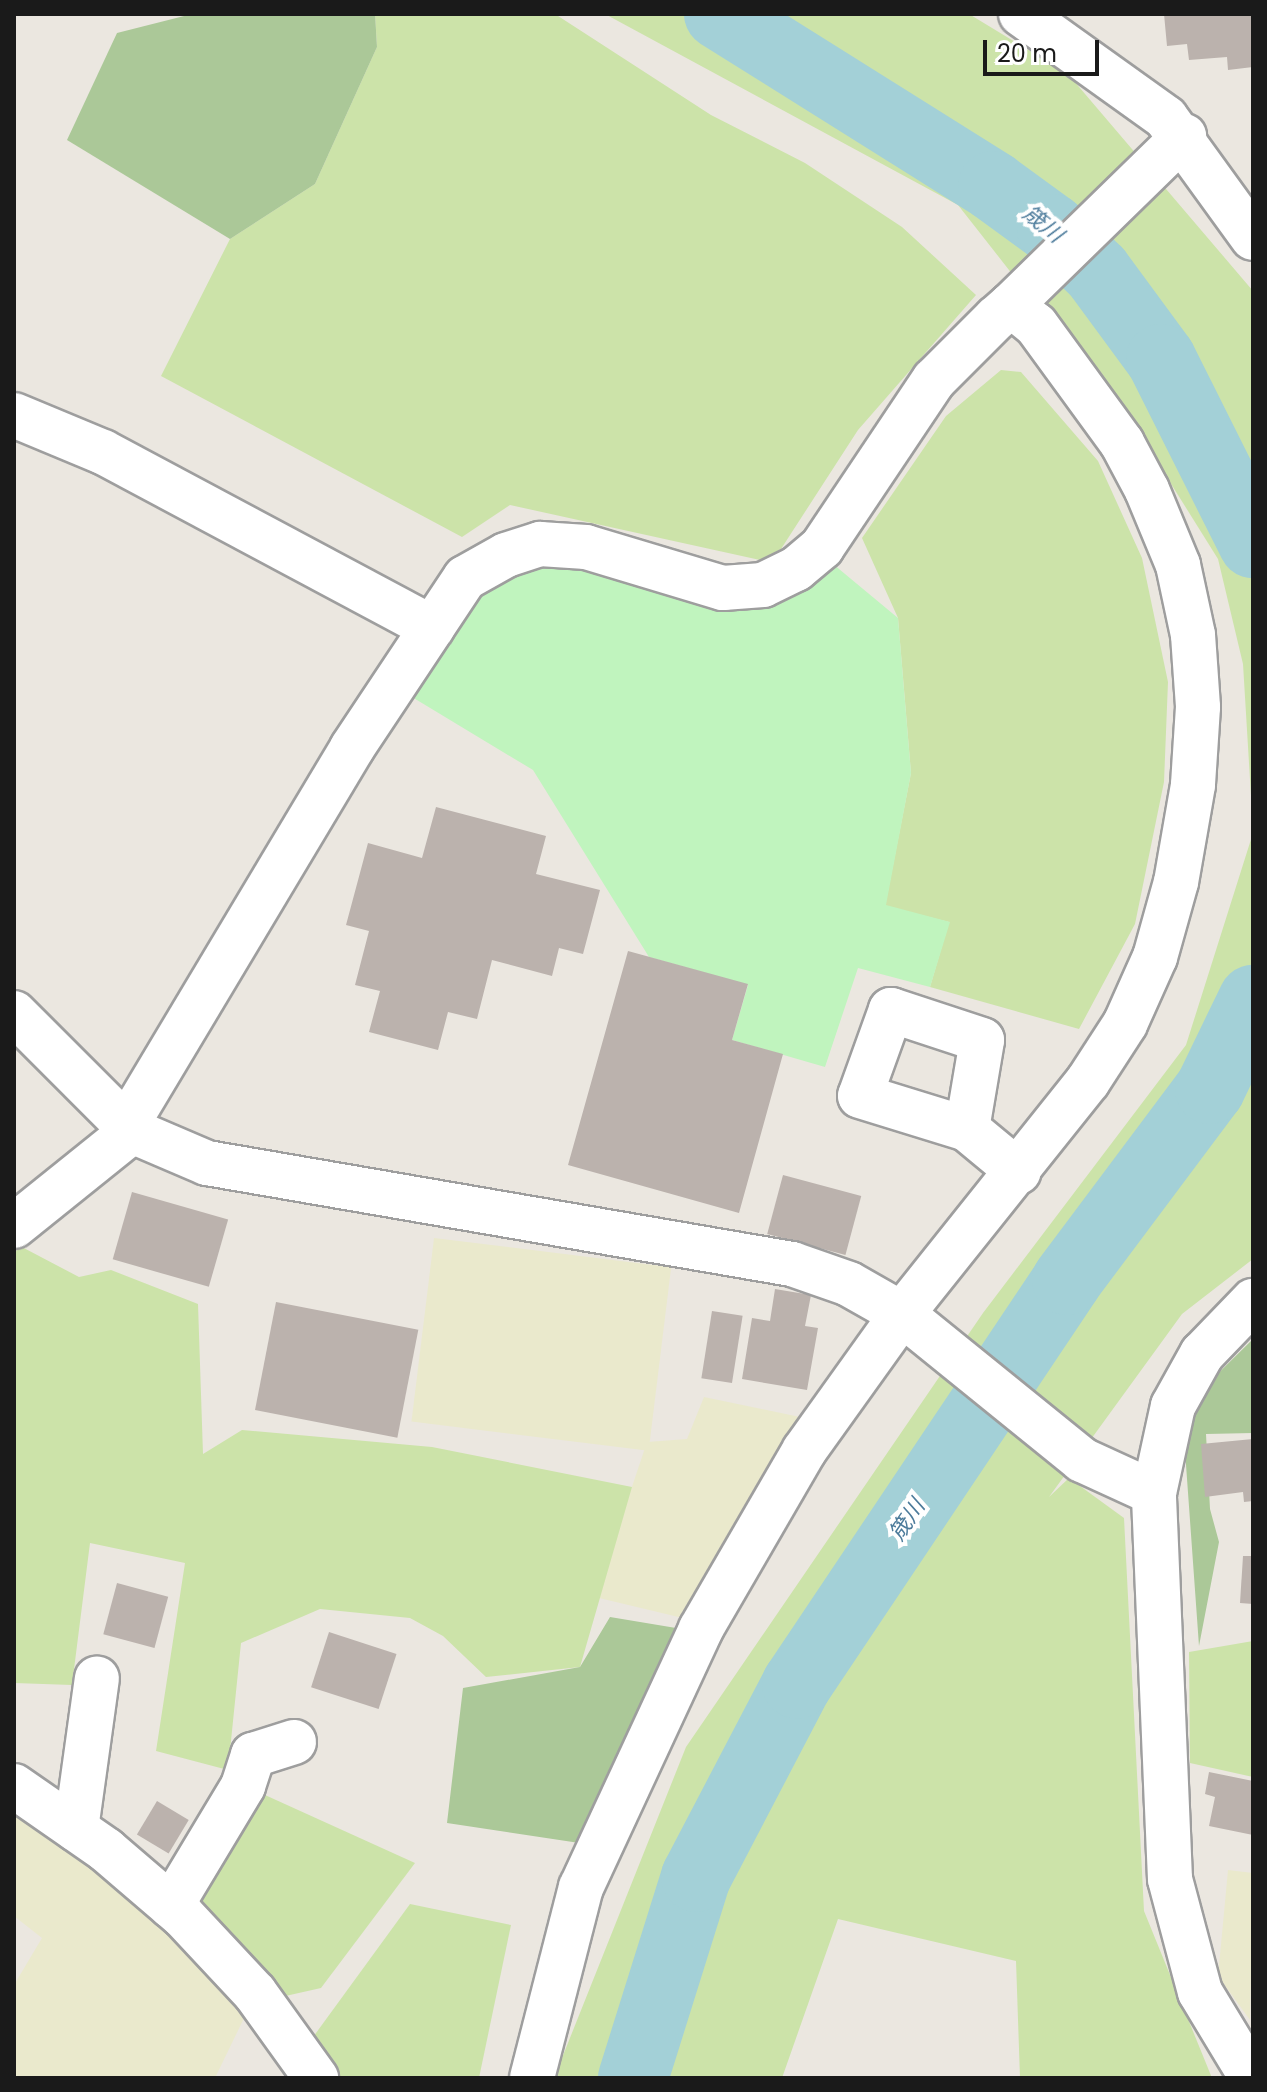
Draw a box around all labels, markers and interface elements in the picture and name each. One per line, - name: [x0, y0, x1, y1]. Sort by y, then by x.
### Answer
- scale bar: [987, 24, 1103, 74]
- text: 20 m: [997, 37, 1057, 70]
- water label: 筬川: [1018, 200, 1068, 248]
- water label: 筬川: [884, 1494, 930, 1546]

